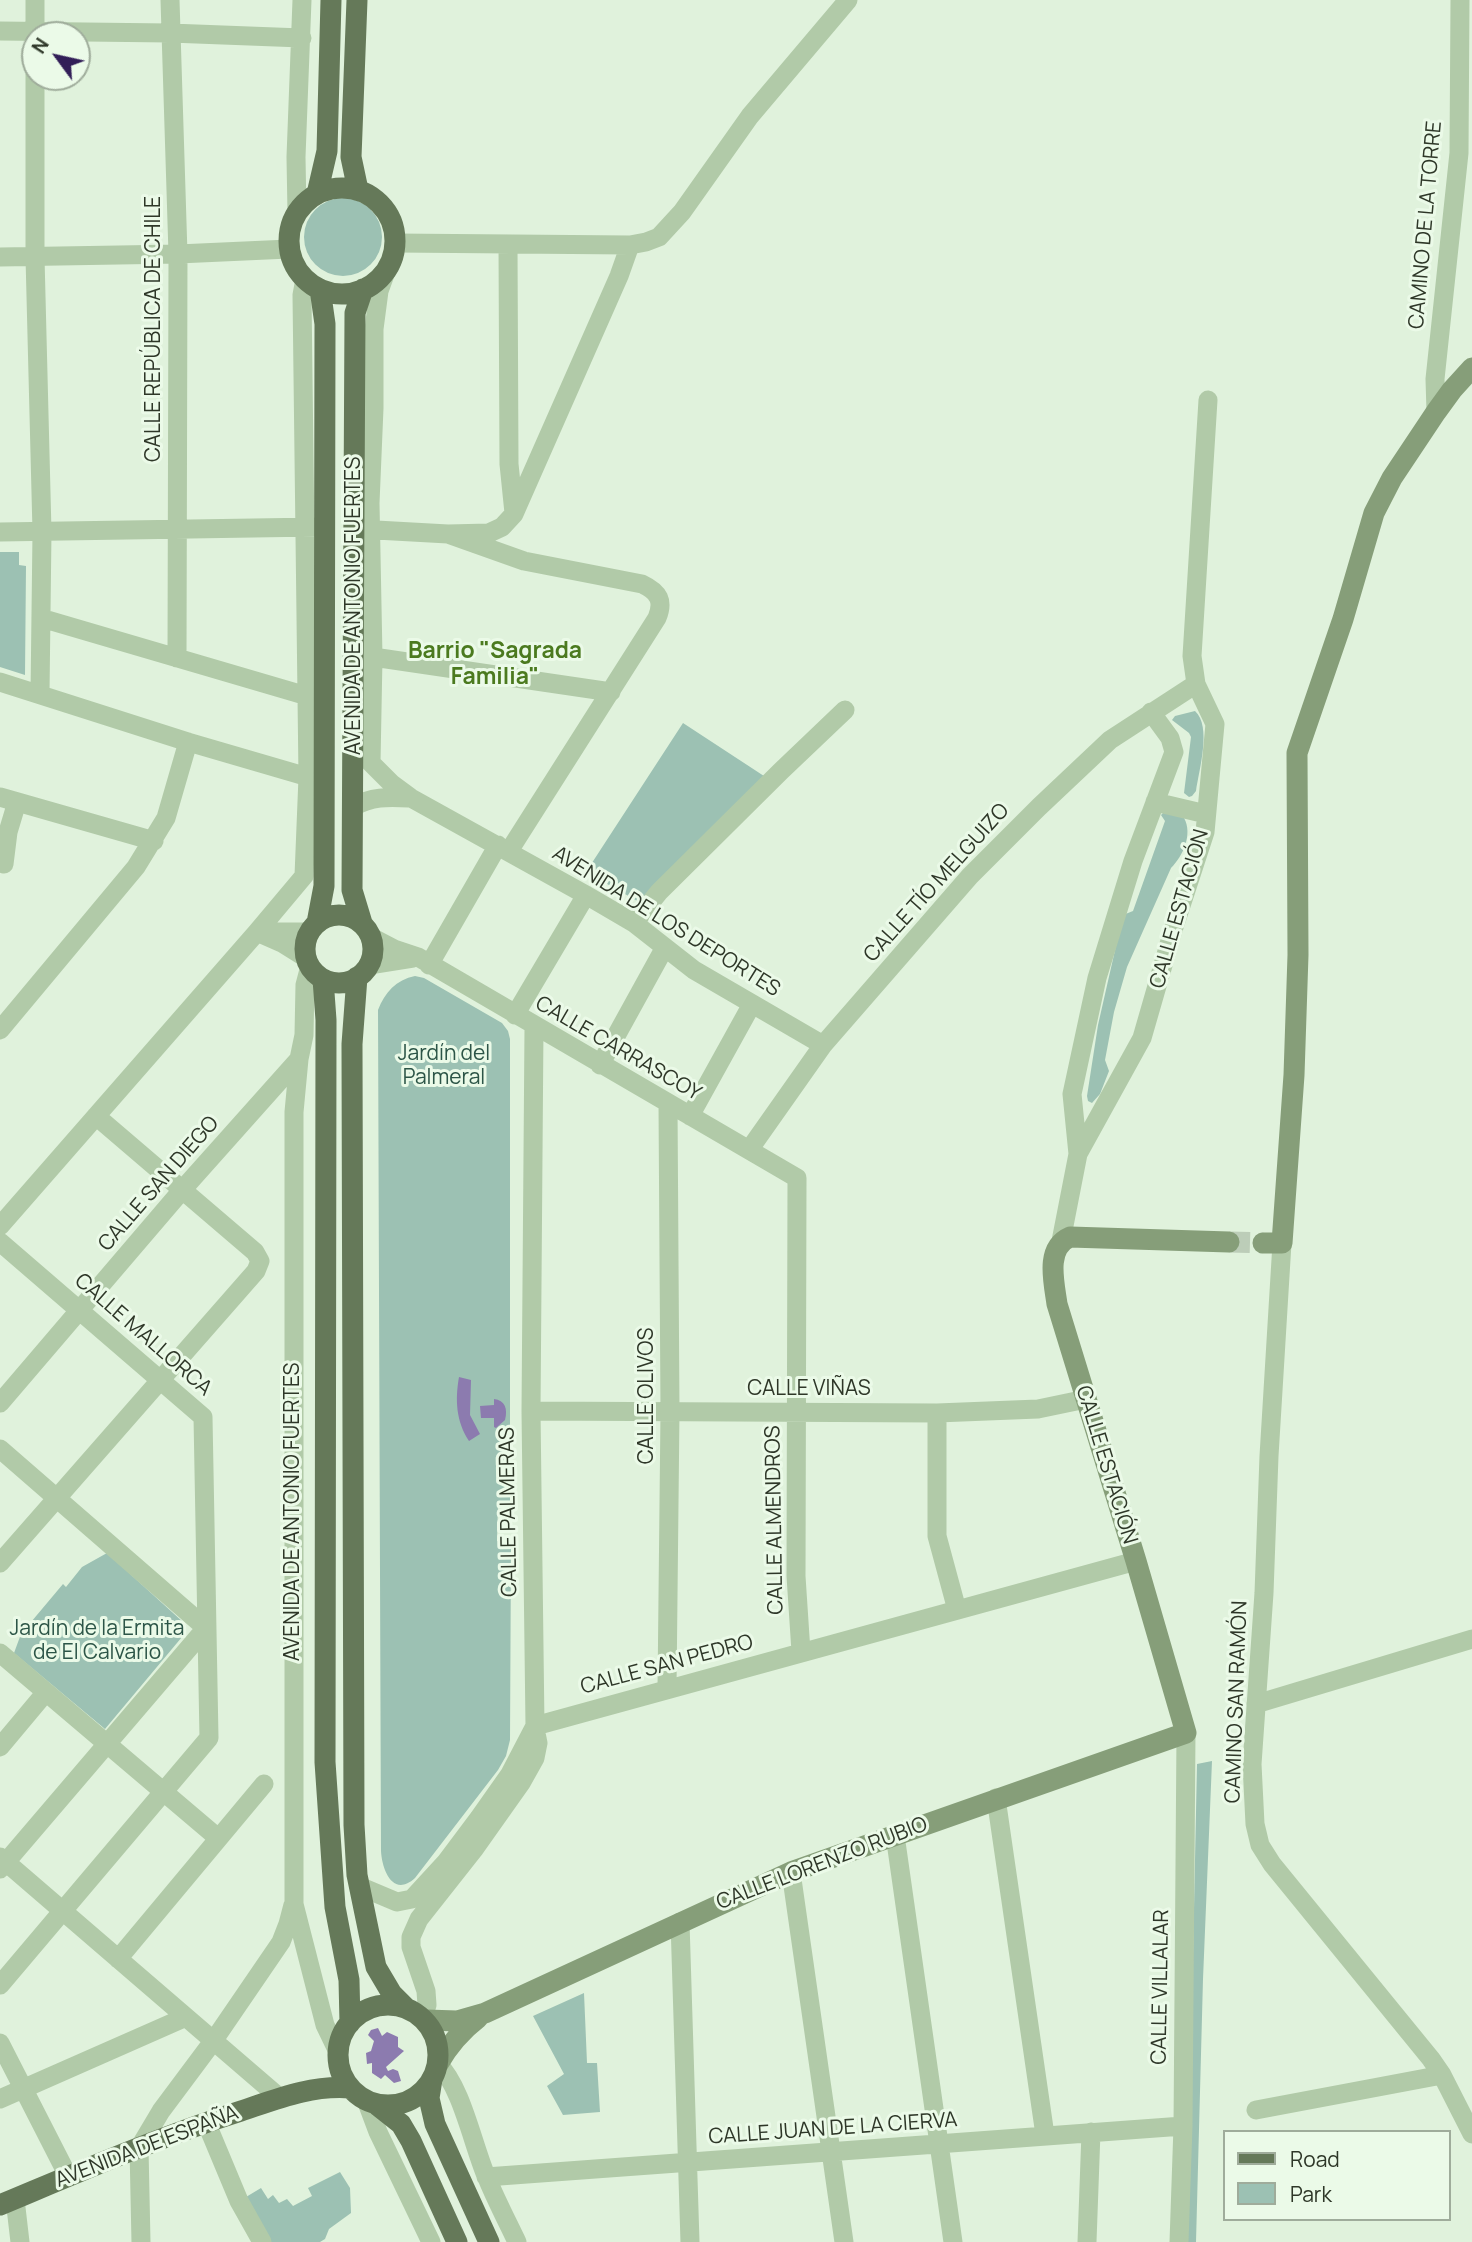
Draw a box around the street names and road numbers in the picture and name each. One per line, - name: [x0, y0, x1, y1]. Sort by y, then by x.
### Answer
- street label: CAMINO DE LA TORRE: [1404, 120, 1448, 330]
- street label: CALLE REPÚBLICA DE CHILE: [141, 196, 167, 462]
- street label: AVENIDA DE ANTONIO FUERTES: [341, 457, 367, 755]
- street label: CALLE TÍO MELGUIZO: [859, 798, 1015, 968]
- street label: CALLE ESTACIÓN: [1145, 827, 1215, 991]
- street label: AVENIDA DE LOS DEPORTES: [547, 841, 785, 1003]
- street label: CALLE CARRASCOY: [531, 991, 705, 1107]
- street label: CALLE SAN DIEGO: [94, 1111, 224, 1257]
- street label: CALLE MALLORCA: [69, 1269, 217, 1401]
- street label: CALLE OLIVOS: [634, 1328, 660, 1464]
- street label: AVENIDA DE ANTONIO FUERTES: [280, 1363, 306, 1661]
- street label: CALLE VIÑAS: [747, 1376, 871, 1402]
- street label: CALLE ESTACIÓN: [1070, 1383, 1142, 1547]
- street label: CALLE ALMENDROS: [761, 1425, 789, 1615]
- street label: CALLE PALMERAS: [495, 1427, 523, 1597]
- street label: CAMINO SAN RAMÓN: [1221, 1600, 1253, 1804]
- street label: CALLE SAN PEDRO: [578, 1630, 756, 1700]
- street label: CALLE LORENZO RUBIO: [713, 1812, 931, 1916]
- street label: CALLE VILLALAR: [1147, 1909, 1175, 2065]
- street label: AVENIDA DE ESPAÑA: [52, 2100, 242, 2194]
- street label: CALLE JUAN DE LA CIERVA: [708, 2108, 958, 2150]

